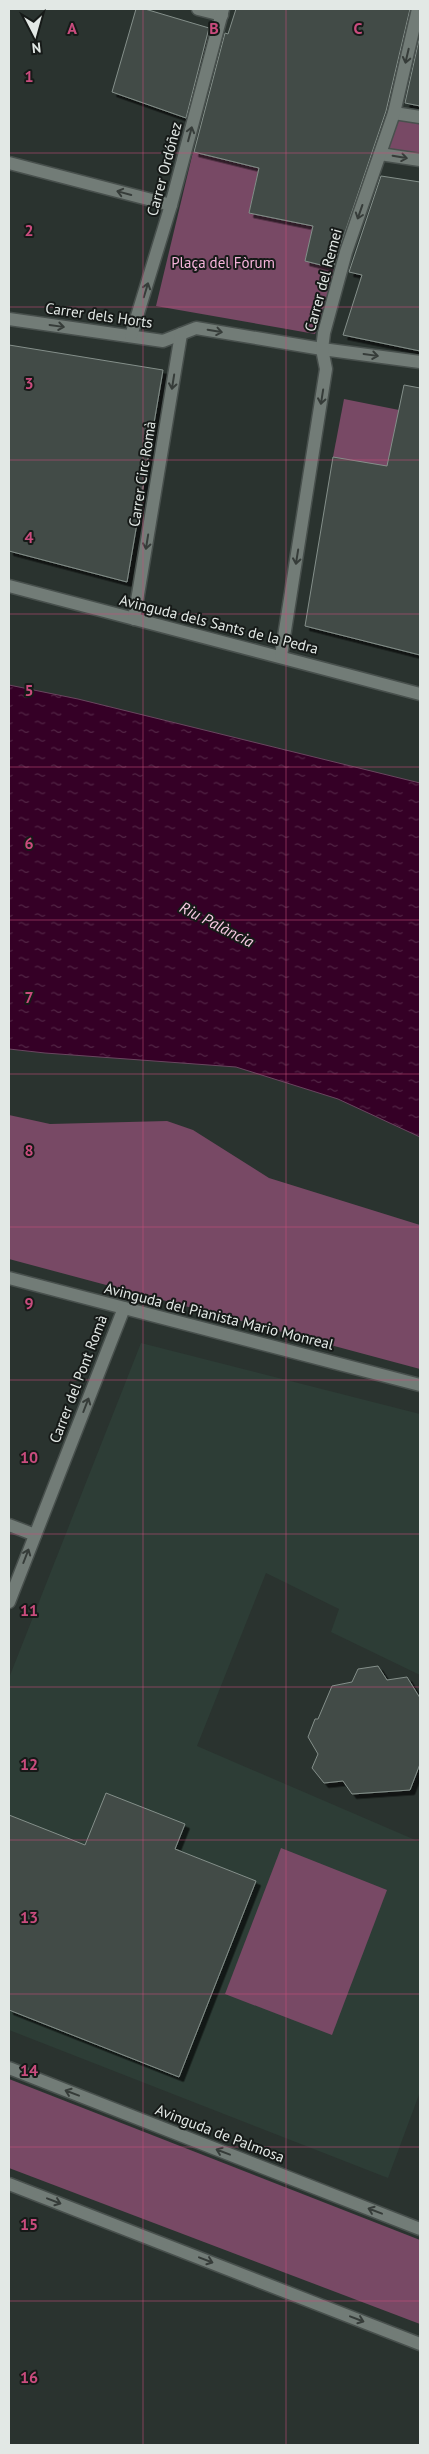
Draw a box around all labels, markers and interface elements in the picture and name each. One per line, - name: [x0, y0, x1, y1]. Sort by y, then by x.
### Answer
- north arrow: [10, 10, 60, 60]
- text: A: [67, 18, 77, 38]
- text: B: [209, 18, 219, 38]
- text: C: [354, 18, 363, 38]
- text: N: [31, 38, 42, 57]
- one-way arrow: [402, 48, 411, 64]
- text: 1: [24, 66, 34, 86]
- street label: Carrer Ordóñez: [142, 120, 186, 218]
- one-way arrow: [186, 126, 195, 142]
- one-way arrow: [392, 152, 408, 162]
- one-way arrow: [117, 187, 133, 197]
- one-way arrow: [355, 203, 364, 219]
- text: 2: [24, 220, 34, 240]
- street label: Carrer del Remei: [300, 226, 346, 334]
- park label: Plaça del Fòrum: [171, 253, 275, 272]
- one-way arrow: [141, 282, 151, 298]
- street label: Carrer dels Horts: [44, 298, 154, 332]
- one-way arrow: [49, 321, 65, 331]
- one-way arrow: [207, 326, 223, 336]
- one-way arrow: [362, 351, 378, 361]
- text: 3: [24, 373, 34, 393]
- one-way arrow: [168, 373, 178, 389]
- one-way arrow: [317, 389, 327, 405]
- street label: Carrer Circ Romà: [124, 420, 160, 528]
- text: 4: [24, 527, 34, 547]
- one-way arrow: [141, 534, 151, 550]
- one-way arrow: [291, 549, 301, 565]
- street label: Avinguda dels Sants de la Pedra: [118, 590, 320, 658]
- text: 5: [24, 680, 34, 700]
- text: 6: [24, 833, 34, 853]
- water label: Riu Palància: [176, 897, 258, 951]
- text: 7: [24, 987, 34, 1007]
- text: 8: [24, 1140, 34, 1160]
- street label: Avinguda del Pianista Mario Monreal: [102, 1278, 336, 1354]
- text: 9: [24, 1293, 34, 1313]
- street label: Carrer del Pont Romà: [45, 1312, 111, 1446]
- one-way arrow: [81, 1398, 91, 1413]
- text: 10: [20, 1447, 38, 1467]
- one-way arrow: [23, 1549, 32, 1564]
- text: 11: [20, 1600, 38, 1620]
- text: 12: [20, 1754, 38, 1774]
- text: 13: [20, 1907, 38, 1927]
- text: 14: [20, 2060, 38, 2080]
- one-way arrow: [65, 2087, 80, 2097]
- street label: Avinguda de Palmosa: [153, 2100, 287, 2166]
- one-way arrow: [216, 2147, 232, 2156]
- one-way arrow: [46, 2197, 61, 2207]
- one-way arrow: [368, 2206, 383, 2215]
- text: 15: [20, 2214, 38, 2234]
- one-way arrow: [197, 2256, 213, 2265]
- one-way arrow: [349, 2315, 364, 2324]
- text: 16: [20, 2367, 38, 2387]

